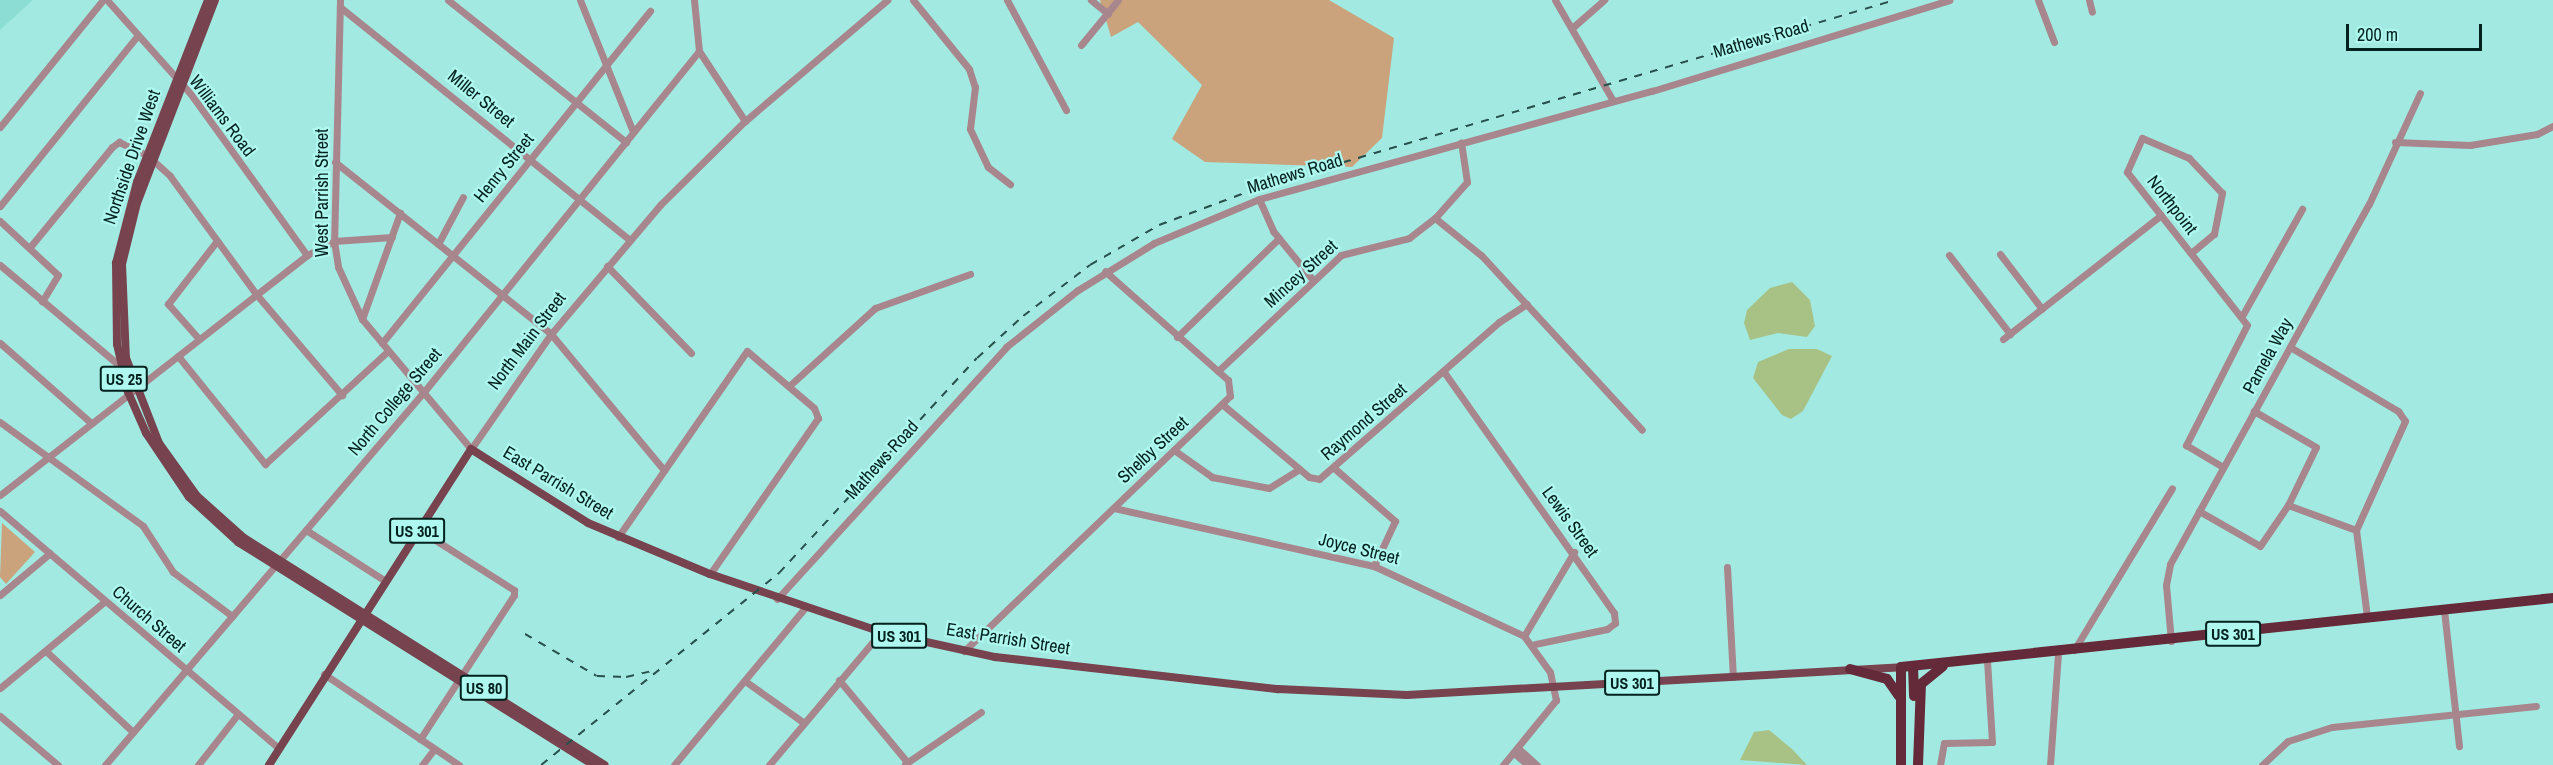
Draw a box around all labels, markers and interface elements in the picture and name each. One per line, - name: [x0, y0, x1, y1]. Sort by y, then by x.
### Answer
- scale bar: [2349, 12, 2486, 50]
- street label: Mathews Road: [1711, 15, 1811, 63]
- text: 200 m: [2357, 22, 2398, 47]
- street label: Miller Street: [443, 66, 519, 132]
- street label: Williams Road: [185, 71, 259, 161]
- street label: Northside Drive West: [99, 87, 165, 227]
- street label: West Parrish Street: [311, 129, 333, 257]
- street label: Henry Street: [470, 129, 538, 207]
- street label: Mathews Road: [1245, 149, 1345, 199]
- street label: Northpoint: [2142, 171, 2202, 239]
- street label: Mincey Street: [1260, 236, 1342, 312]
- street label: North Main Street: [483, 288, 571, 394]
- street label: Pamela Way: [2238, 314, 2298, 398]
- street label: North College Street: [344, 344, 446, 460]
- road number: US 25: [98, 366, 150, 392]
- street label: Raymond Street: [1317, 379, 1411, 465]
- street label: Shelby Street: [1113, 412, 1193, 488]
- street label: Mathews Road: [841, 416, 923, 504]
- street label: East Parrish Street: [499, 442, 617, 524]
- street label: Lewis Street: [1537, 482, 1603, 562]
- road number: US 301: [388, 518, 446, 544]
- street label: Joyce Street: [1317, 529, 1401, 569]
- street label: Church Street: [108, 581, 190, 657]
- street label: East Parrish Street: [945, 619, 1071, 659]
- road number: US 301: [2204, 621, 2262, 647]
- road number: US 301: [870, 623, 928, 649]
- road number: US 301: [1604, 670, 1660, 696]
- road number: US 80: [458, 675, 510, 701]

